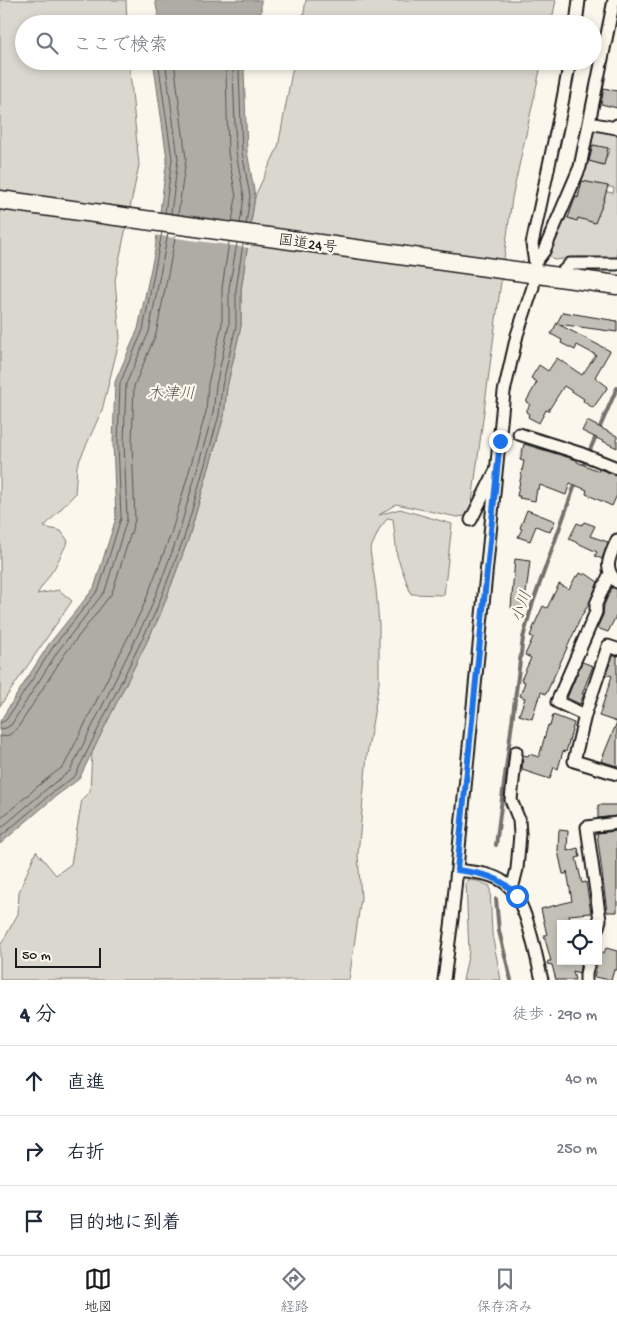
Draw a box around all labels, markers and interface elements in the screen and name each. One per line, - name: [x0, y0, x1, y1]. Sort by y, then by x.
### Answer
- search box: [15, 15, 602, 70]
- icon: search: [33, 29, 61, 57]
- text: ここで検索: [73, 35, 168, 58]
- street label: 国道24号: [277, 232, 338, 258]
- water label: 木津川: [147, 385, 195, 405]
- route end: [489, 430, 512, 453]
- water label: 小川: [508, 589, 538, 625]
- route start: [506, 885, 529, 908]
- map controls: [557, 920, 602, 965]
- button: locate: [557, 920, 602, 965]
- scale bar: [15, 945, 101, 968]
- text: 50 m: [22, 948, 51, 965]
- text: 4 分: [20, 1004, 56, 1029]
- text: 徒歩 · 290 m: [512, 1007, 597, 1026]
- icon: ahead: [20, 1067, 48, 1095]
- text: 40 m: [565, 1071, 597, 1090]
- text: 直進: [67, 1073, 105, 1096]
- icon: right: [20, 1137, 48, 1165]
- text: 250 m: [557, 1141, 597, 1160]
- text: 右折: [67, 1143, 105, 1166]
- icon: arrive: [20, 1207, 48, 1235]
- text: 目的地に到着: [67, 1213, 181, 1236]
- tab: 地図: [84, 1265, 112, 1317]
- tab: 経路: [280, 1265, 308, 1317]
- tab: 保存済み: [477, 1265, 533, 1317]

